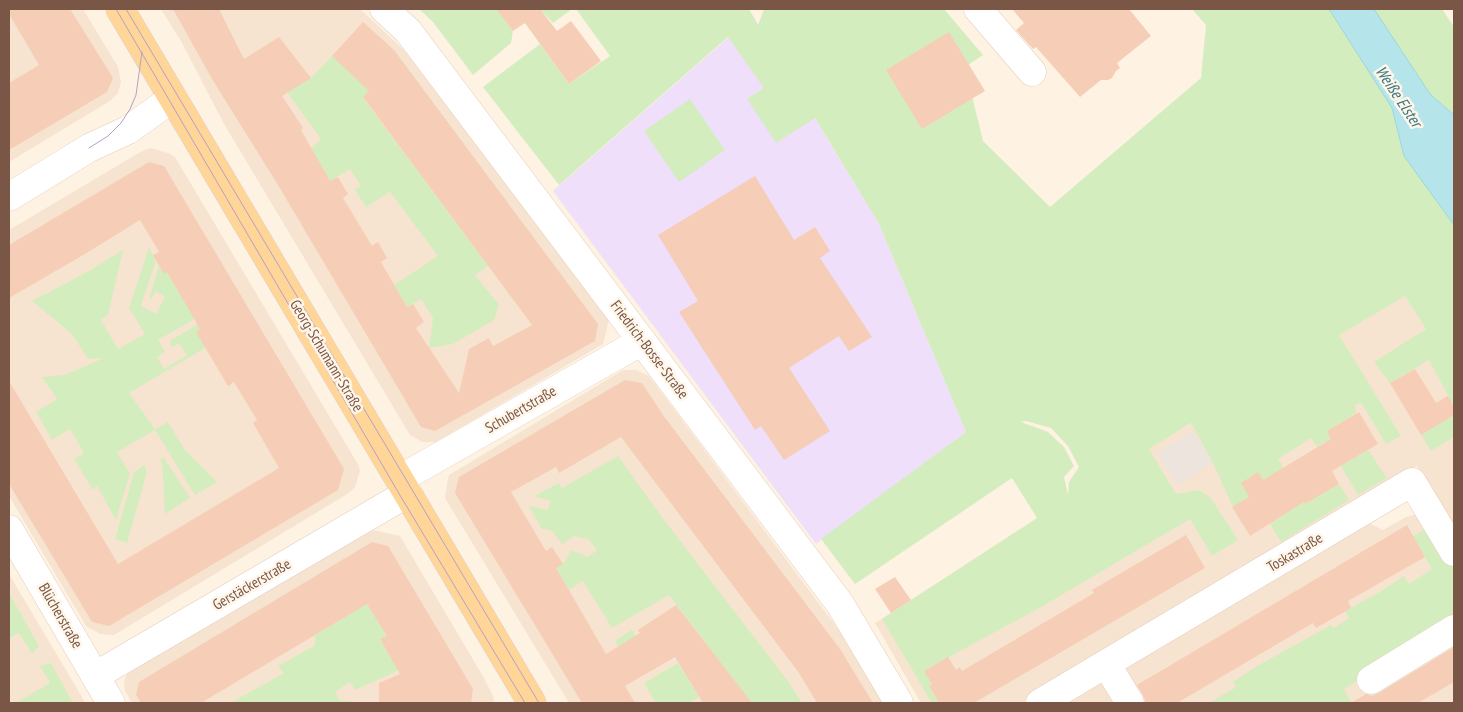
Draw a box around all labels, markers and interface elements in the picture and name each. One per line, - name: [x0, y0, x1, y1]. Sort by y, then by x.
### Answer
- water label: Weiße Elster: [1371, 63, 1425, 131]
- street label: Georg-Schumann-Straße: [286, 297, 366, 415]
- street label: Friedrich-Bosse-Straße: [606, 297, 692, 403]
- street label: Schubertstraße: [482, 382, 560, 438]
- street label: Toskastraße: [1264, 529, 1326, 577]
- street label: Gerstäckerstraße: [210, 555, 294, 615]
- street label: Blücherstraße: [34, 580, 86, 652]

